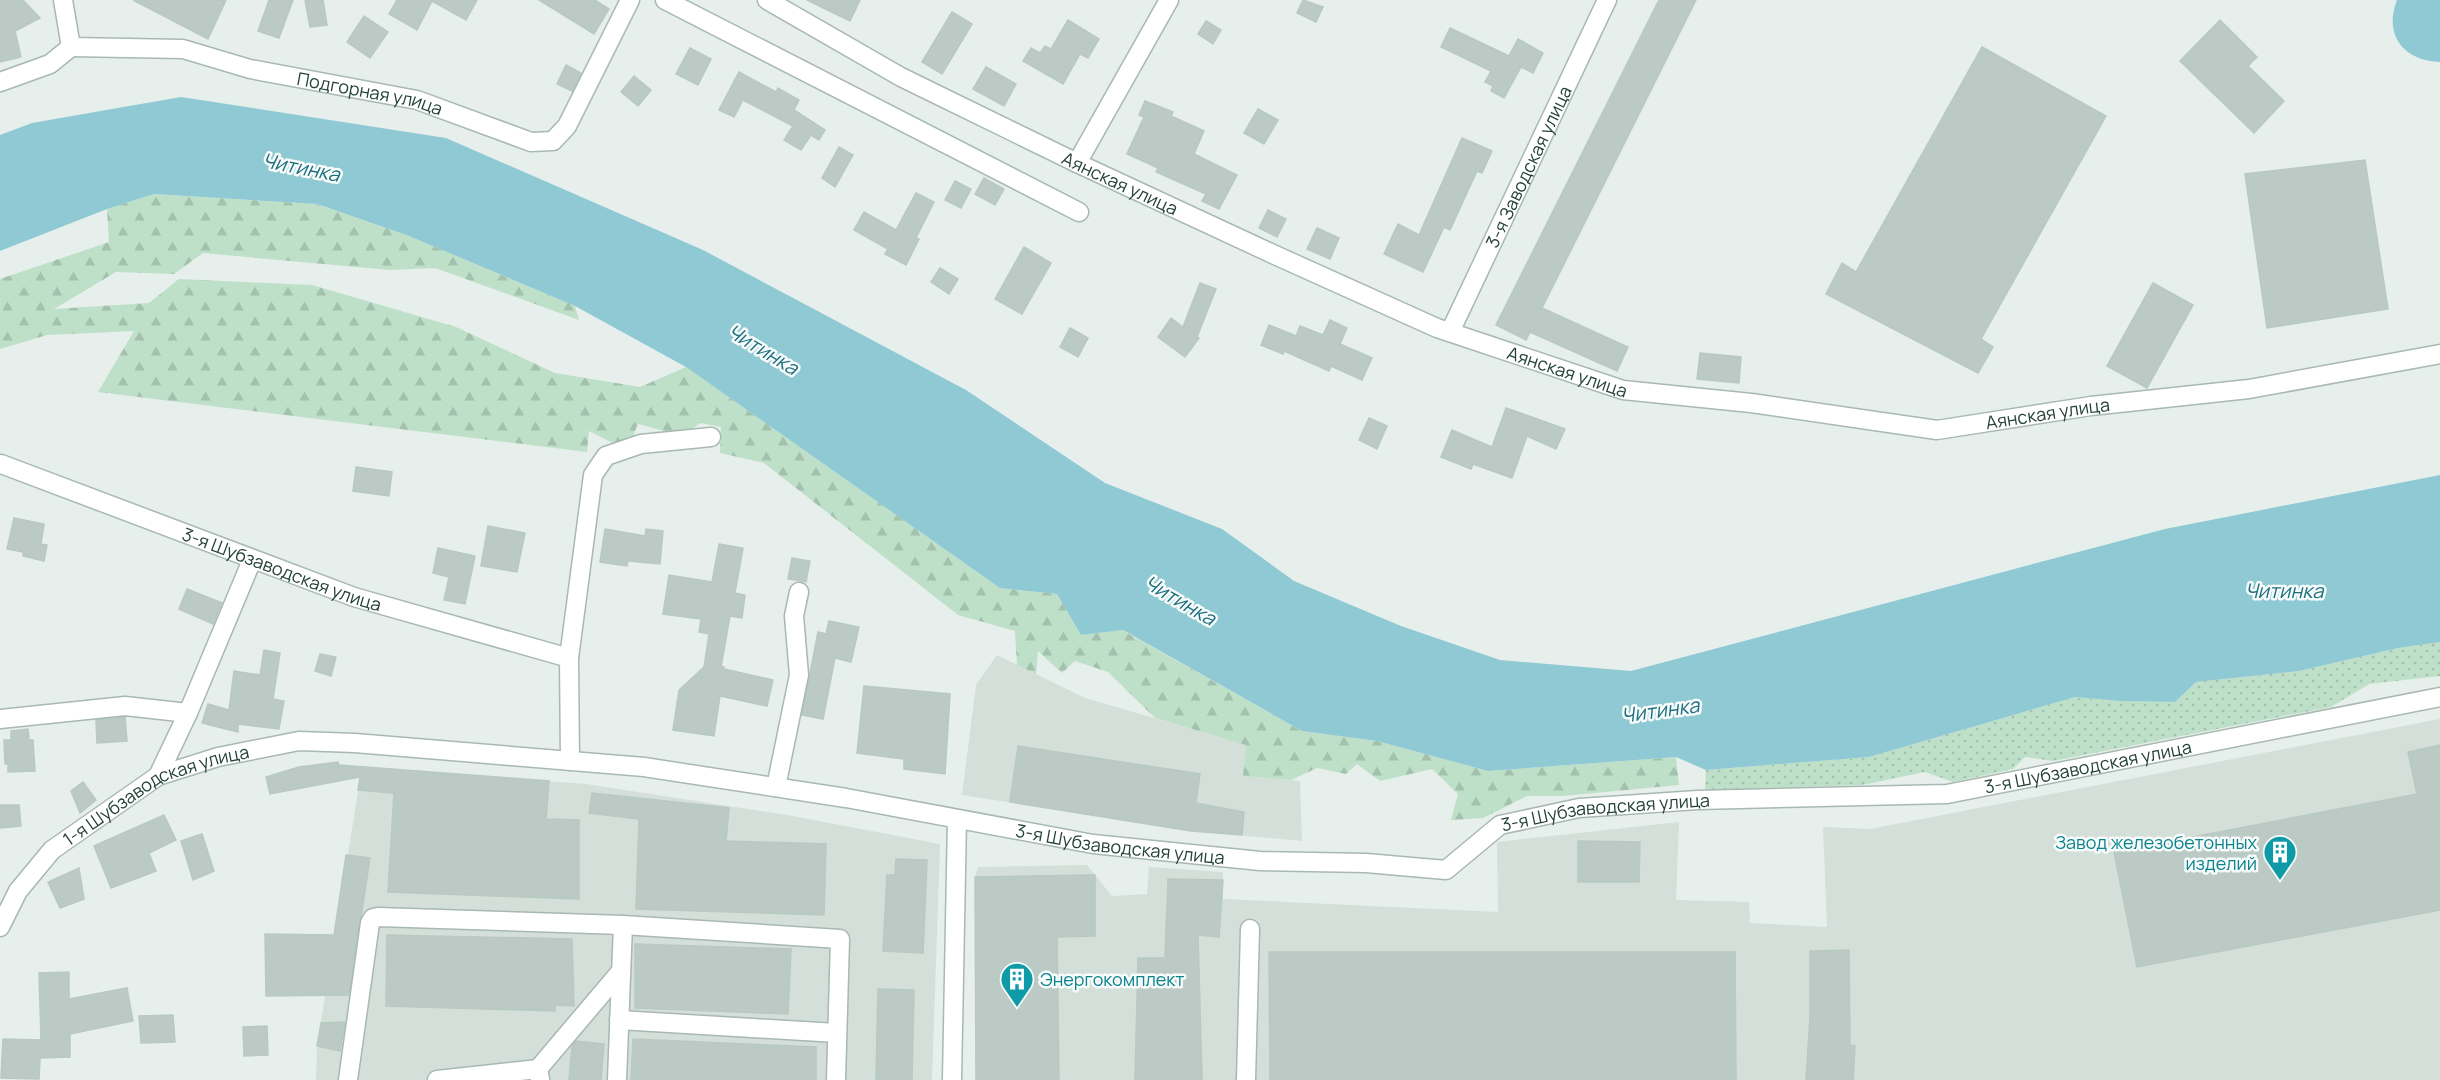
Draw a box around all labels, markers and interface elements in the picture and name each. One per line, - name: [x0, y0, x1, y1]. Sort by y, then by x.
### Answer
- street label: Подгорная улица: [295, 66, 446, 121]
- street label: 3-я Заводская улица: [1480, 82, 1577, 251]
- water label: Читинка: [260, 146, 343, 188]
- street label: Аянская улица: [1058, 146, 1182, 220]
- water label: Читинка: [722, 317, 804, 381]
- street label: Аянская улица: [1504, 340, 1631, 403]
- street label: Аянская улица: [1984, 392, 2111, 434]
- street label: 3-я Шубзаводская улица: [179, 521, 384, 616]
- water label: Читинка: [1139, 569, 1222, 632]
- water label: Читинка: [2245, 577, 2324, 604]
- water label: Читинка: [1619, 691, 1702, 729]
- street label: 3-я Шубзаводская улица: [1982, 734, 2193, 798]
- street label: 1-я Шубзаводская улица: [58, 739, 251, 851]
- street label: 3-я Шубзаводская улица: [1499, 788, 1710, 836]
- street label: 3-я Шубзаводская улица: [1014, 818, 1226, 869]
- place label: Завод железобетонных изделий: [2055, 830, 2258, 875]
- building icon: Завод железобетонных изделий: [2262, 834, 2298, 881]
- building icon: Энергокомплект: [999, 961, 1035, 1008]
- place label: Энергокомплект: [1040, 967, 1184, 991]

